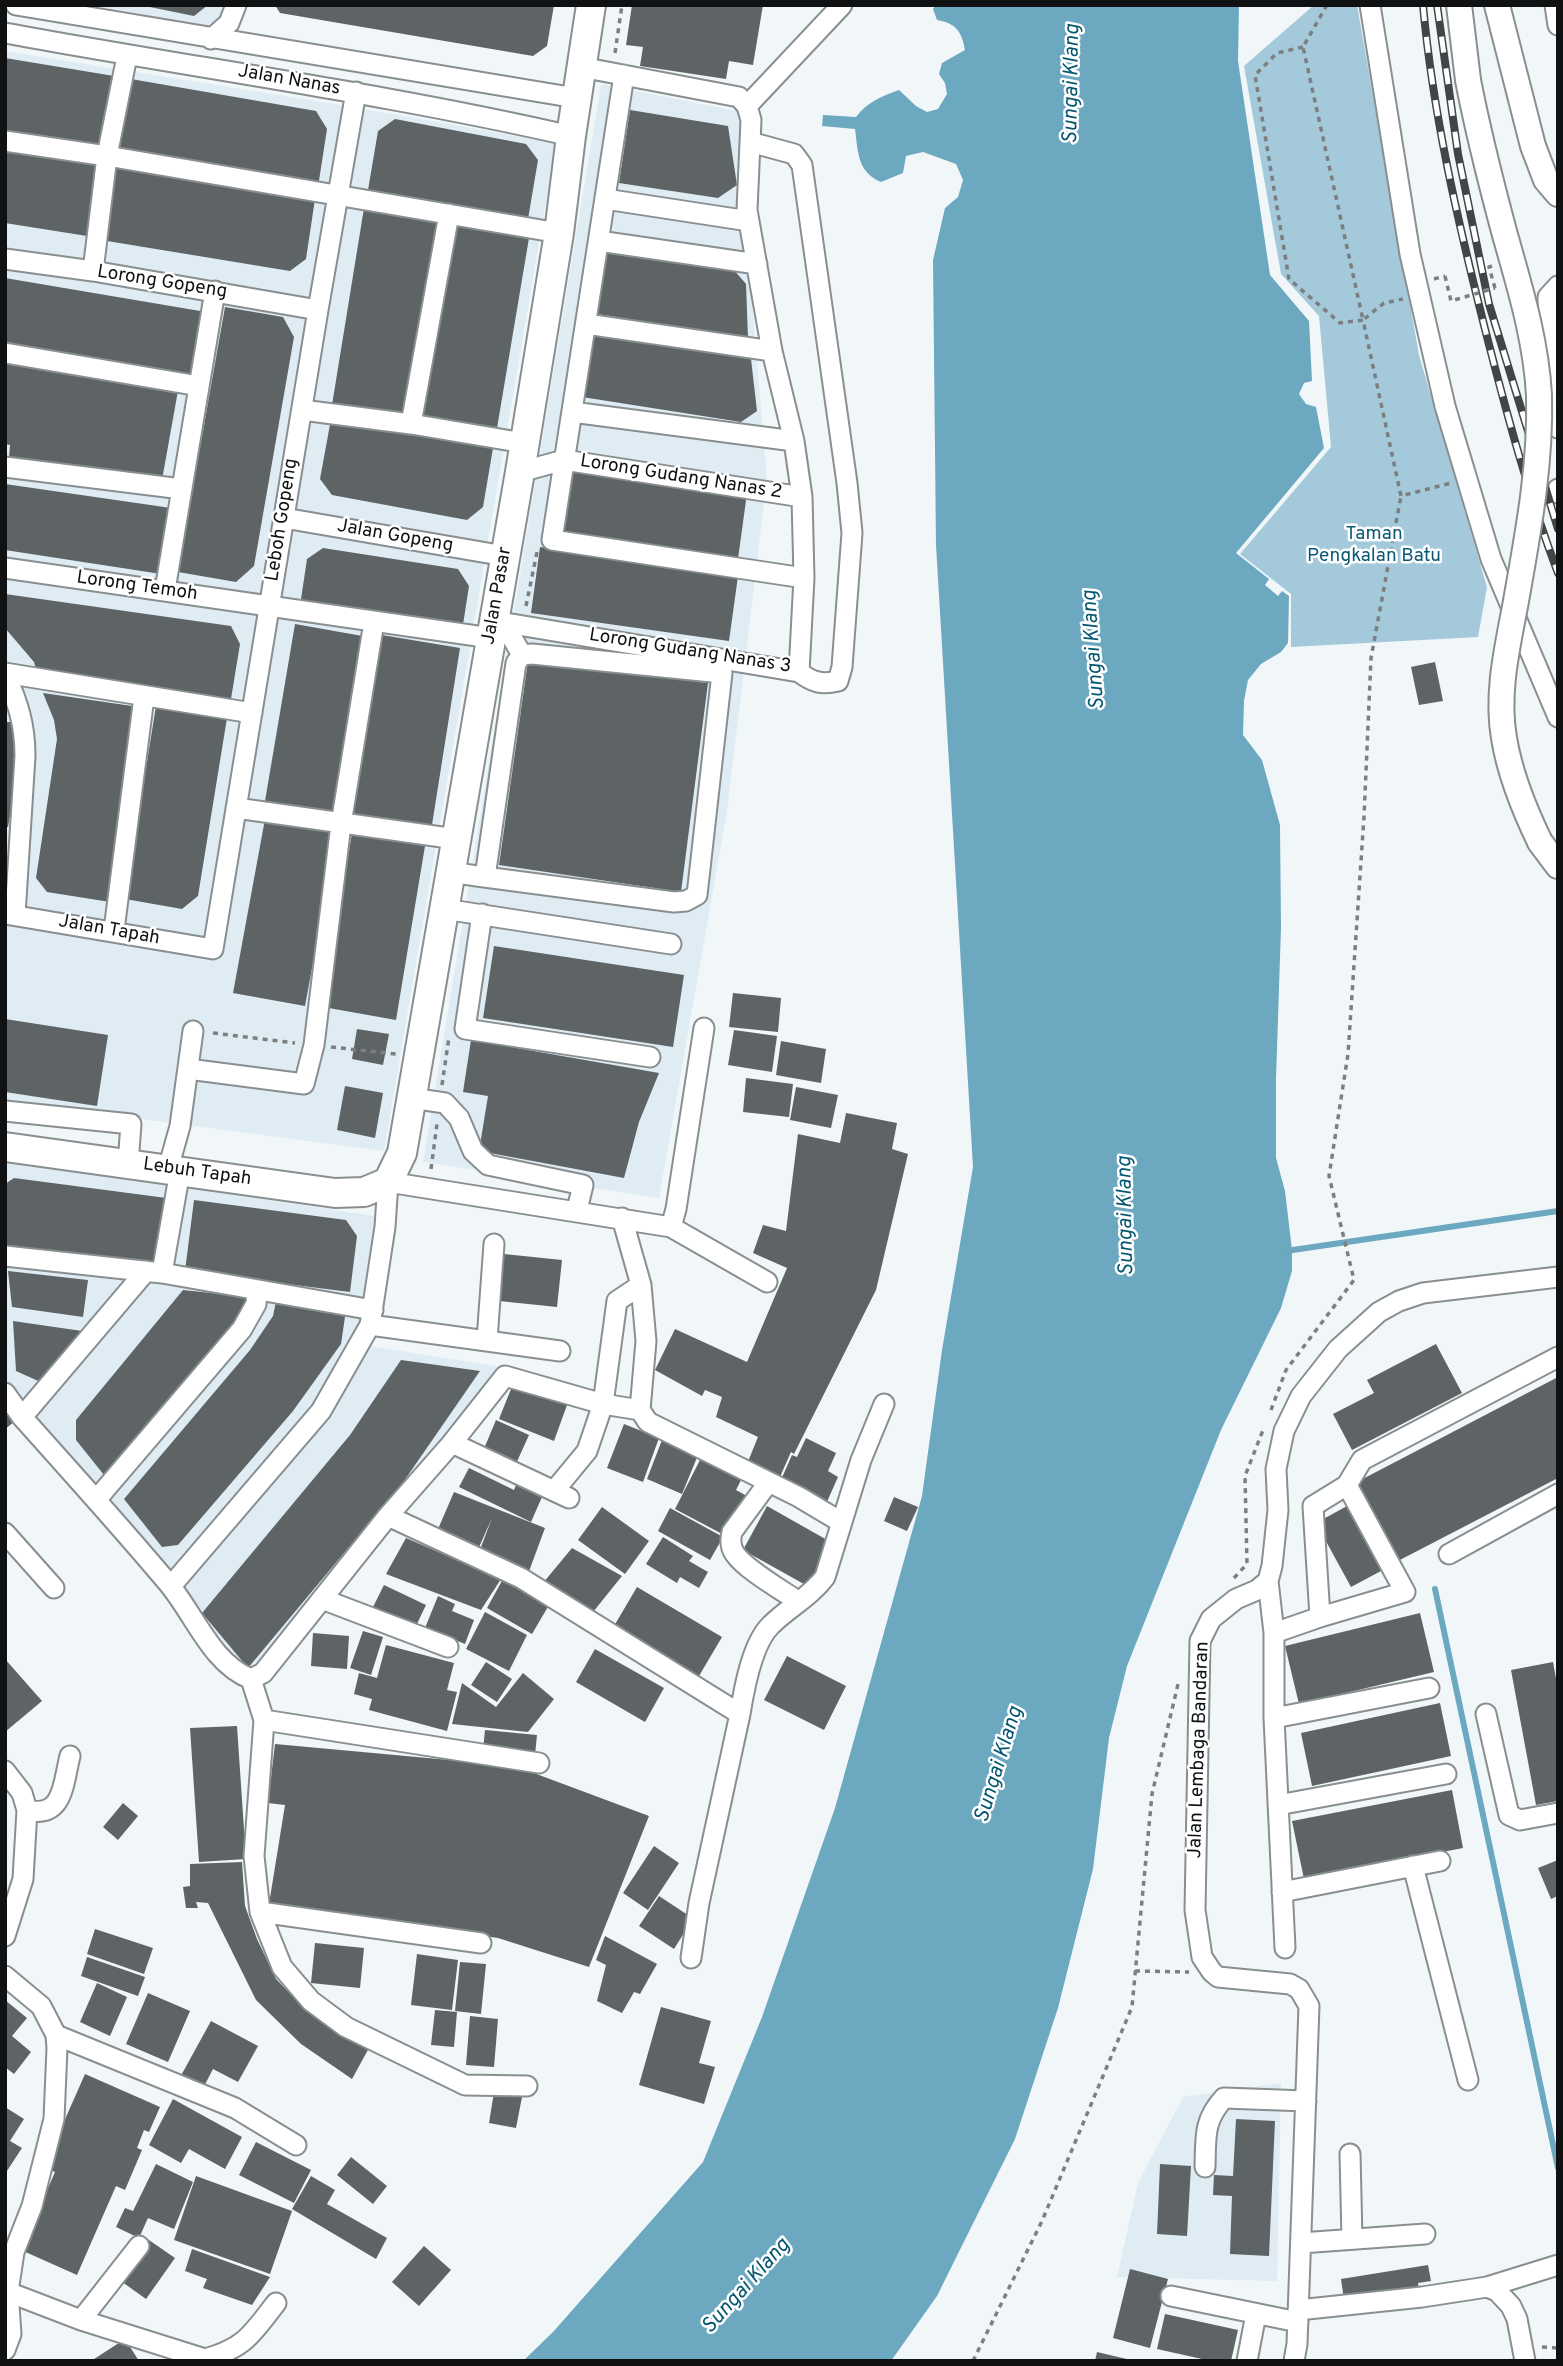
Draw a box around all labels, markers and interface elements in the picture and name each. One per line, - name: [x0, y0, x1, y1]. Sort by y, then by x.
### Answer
- water label: Sungai Klang: [1059, 24, 1087, 144]
- street label: Jalan Nanas: [236, 61, 342, 101]
- street label: Lorong Gopeng: [95, 261, 229, 305]
- street label: Lorong Gudang Nanas 2: [578, 451, 784, 505]
- street label: Leboh Gopeng: [262, 457, 304, 583]
- street label: Jalan Gopeng: [335, 516, 455, 558]
- park label: Taman Pengkalan Batu: [1307, 524, 1441, 568]
- street label: Jalan Pasar: [478, 545, 518, 647]
- street label: Lorong Temoh: [75, 567, 199, 607]
- water label: Sungai Klang: [1078, 589, 1112, 711]
- street label: Lorong Gudang Nanas 3: [587, 625, 793, 679]
- street label: Jalan Tapah: [57, 911, 161, 951]
- street label: Lebuh Tapah: [141, 1154, 253, 1192]
- water label: Sungai Klang: [1113, 1156, 1141, 1276]
- street label: Jalan Lembaga Bandaran: [1185, 1641, 1215, 1859]
- water label: Sungai Klang: [970, 1704, 1030, 1826]
- water label: Sungai Klang: [698, 2234, 796, 2340]

